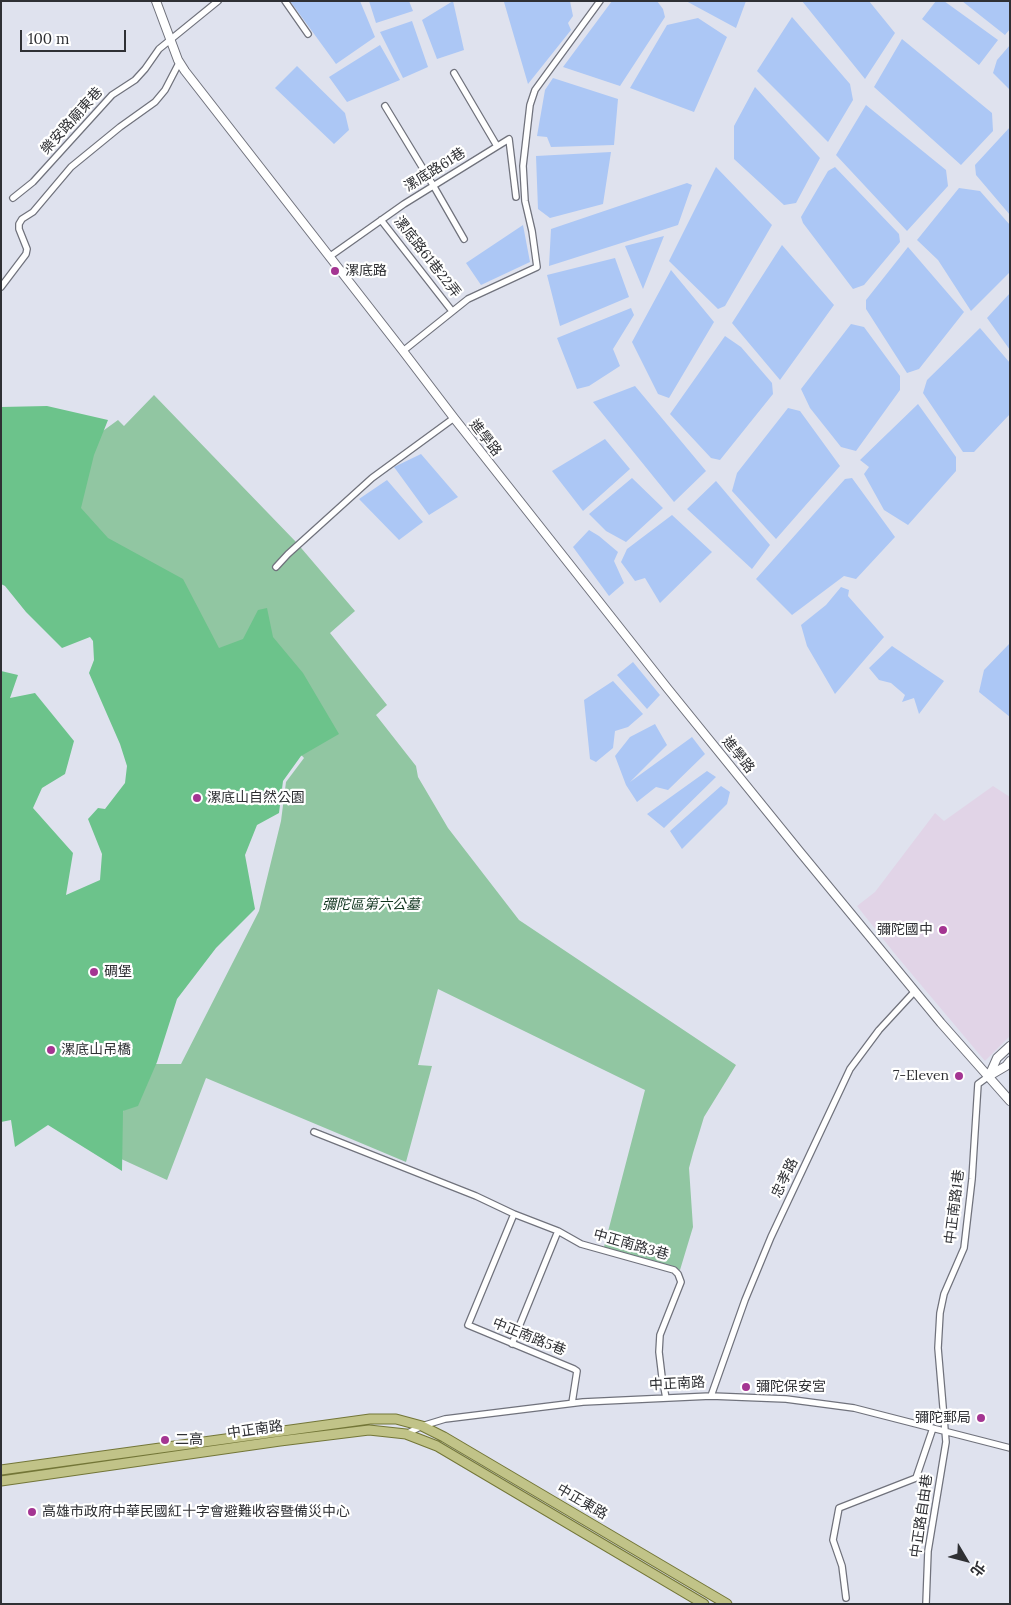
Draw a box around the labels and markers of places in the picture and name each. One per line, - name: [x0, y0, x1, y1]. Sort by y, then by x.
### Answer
- place label: 漯底路: [345, 263, 387, 279]
- marker: 漯底路: [329, 265, 341, 277]
- place label: 漯底山自然公園: [207, 790, 305, 806]
- marker: 漯底山自然公園: [191, 792, 203, 804]
- place label: 彌陀國中: [877, 922, 933, 938]
- marker: 彌陀國中: [937, 924, 949, 936]
- place label: 碉堡: [104, 964, 132, 980]
- marker: 碉堡: [88, 966, 100, 978]
- place label: 漯底山吊橋: [61, 1042, 131, 1058]
- marker: 漯底山吊橋: [45, 1044, 57, 1056]
- place label: 7-Eleven: [893, 1068, 949, 1084]
- marker: 7-Eleven: [953, 1070, 965, 1082]
- place label: 彌陀保安宮: [756, 1379, 826, 1395]
- marker: 彌陀保安宮: [740, 1381, 752, 1393]
- place label: 彌陀郵局: [915, 1410, 971, 1426]
- marker: 彌陀郵局: [975, 1412, 987, 1424]
- place label: 二高: [175, 1432, 203, 1448]
- marker: 二高: [159, 1434, 171, 1446]
- place label: 高雄市政府中華民國紅十字會避難收容暨備災中心: [42, 1504, 350, 1520]
- marker: 高雄市政府中華民國紅十字會避難收容暨備災中心: [26, 1506, 38, 1518]

